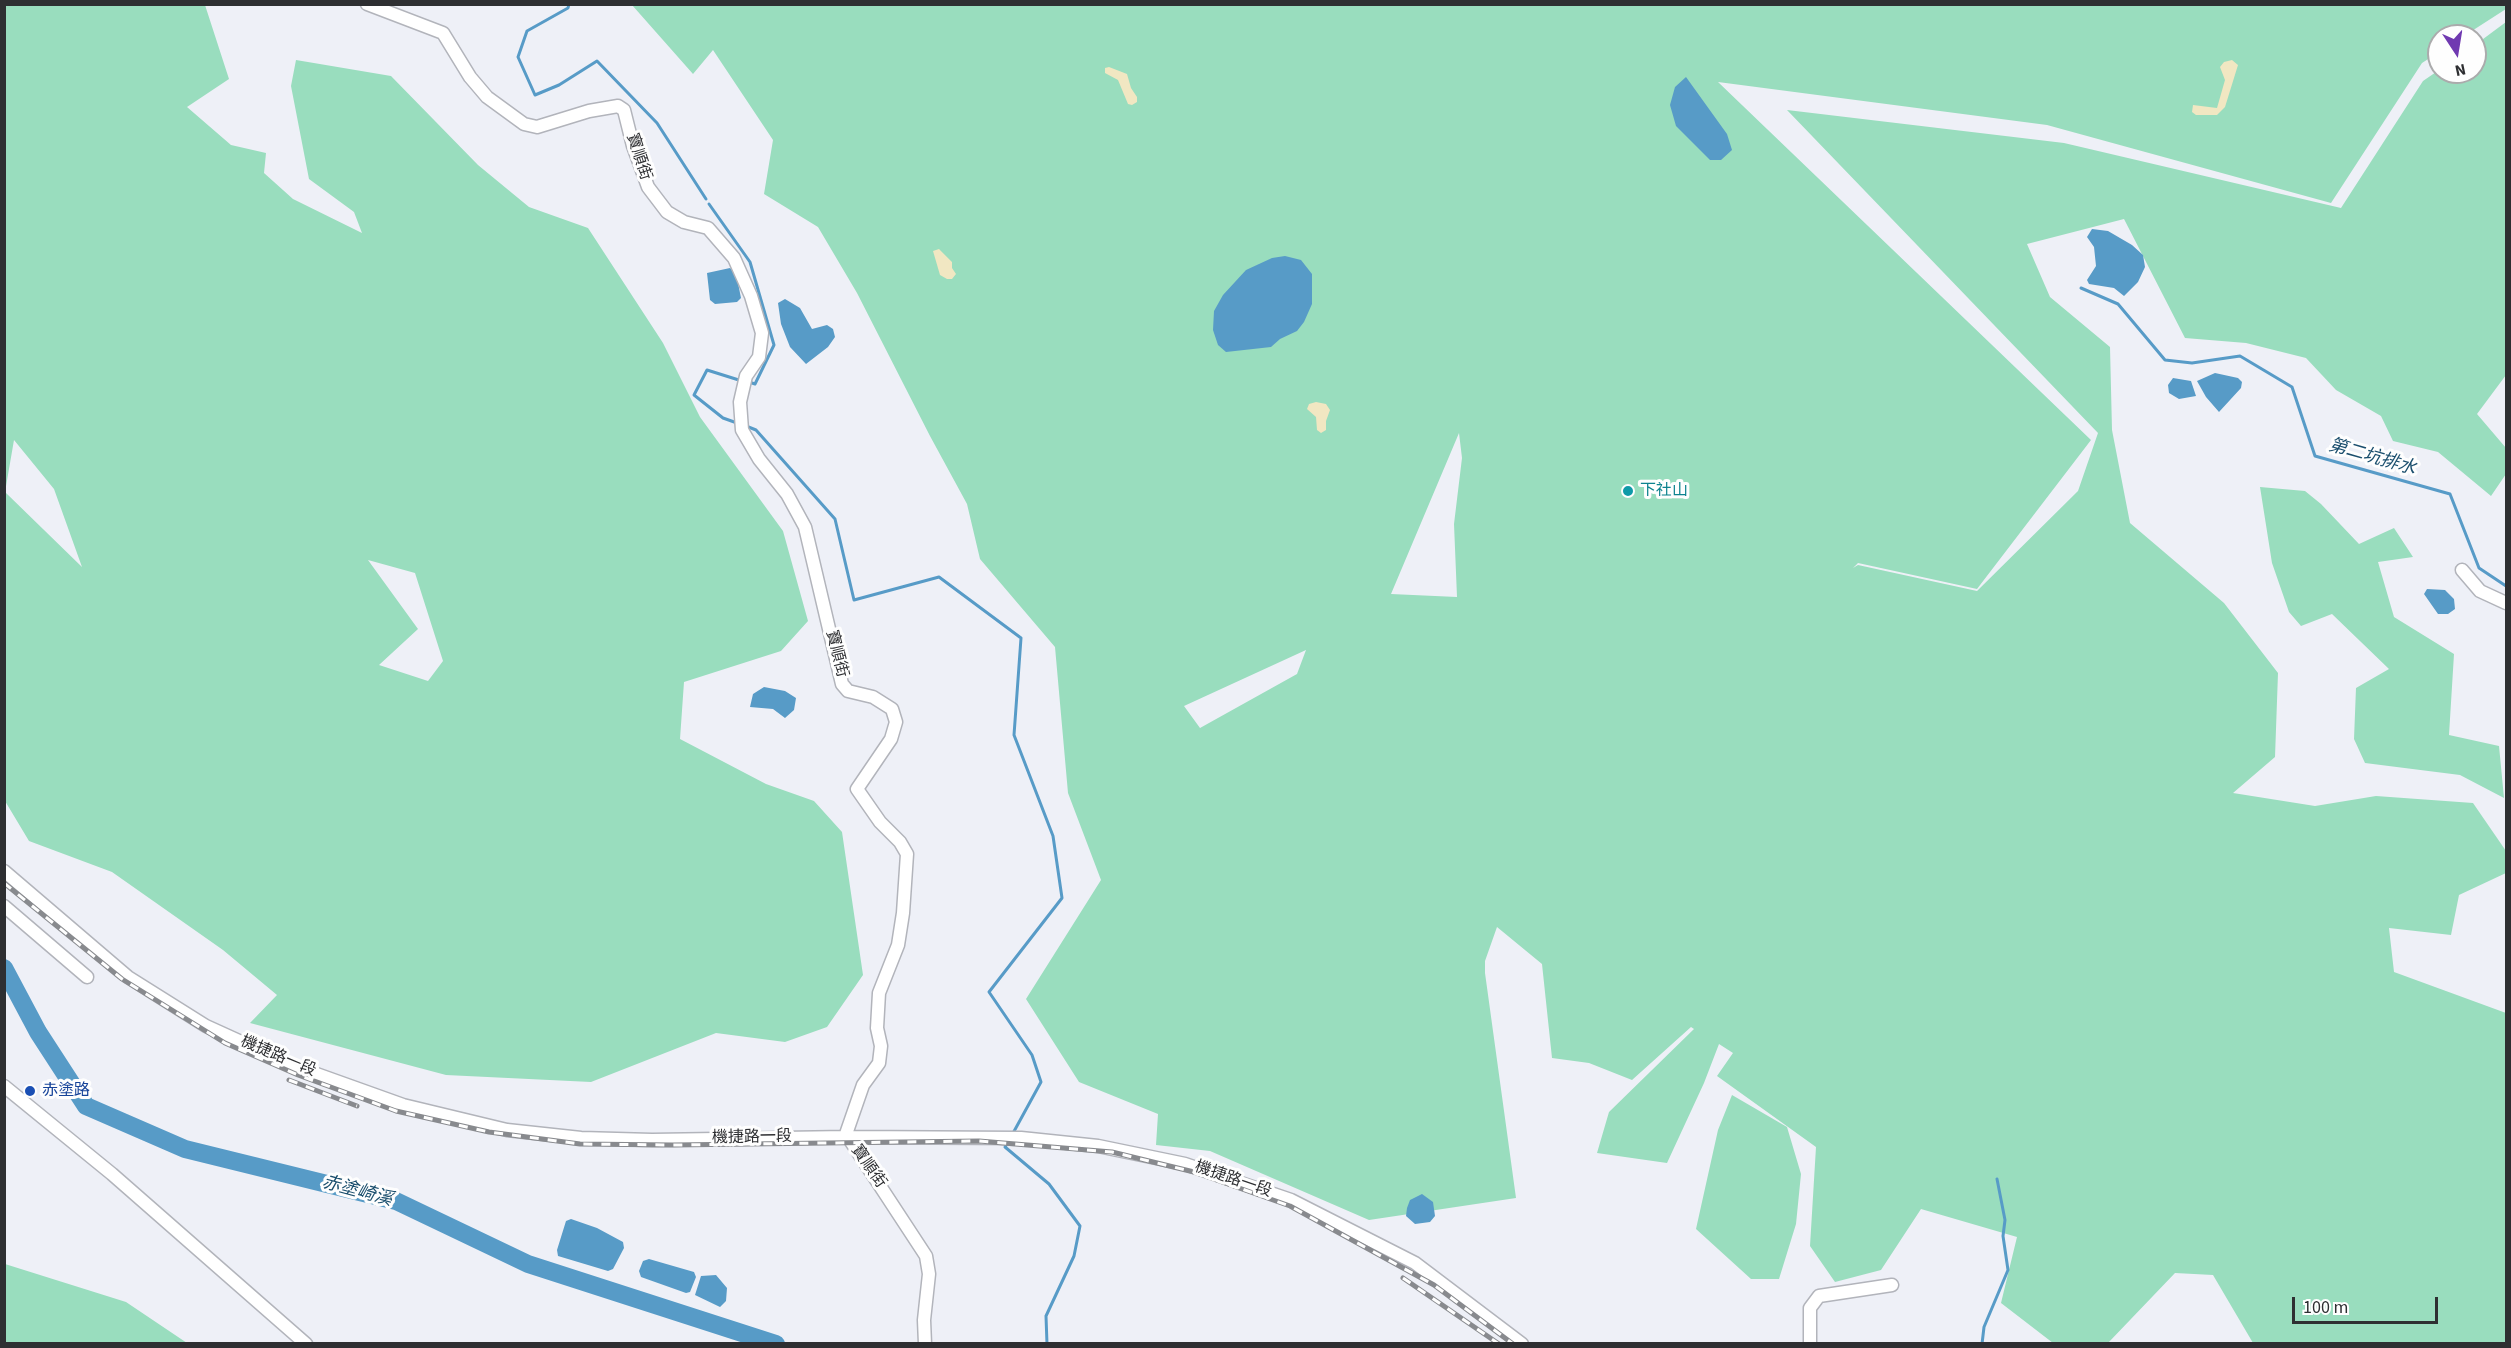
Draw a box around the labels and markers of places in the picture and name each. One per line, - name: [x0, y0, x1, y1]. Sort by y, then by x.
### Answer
- place label: 下社山: [1640, 481, 1688, 501]
- marker: 下社山: [1621, 484, 1635, 498]
- place label: 赤塗路: [42, 1081, 90, 1101]
- marker: 赤塗路: [23, 1084, 37, 1098]

